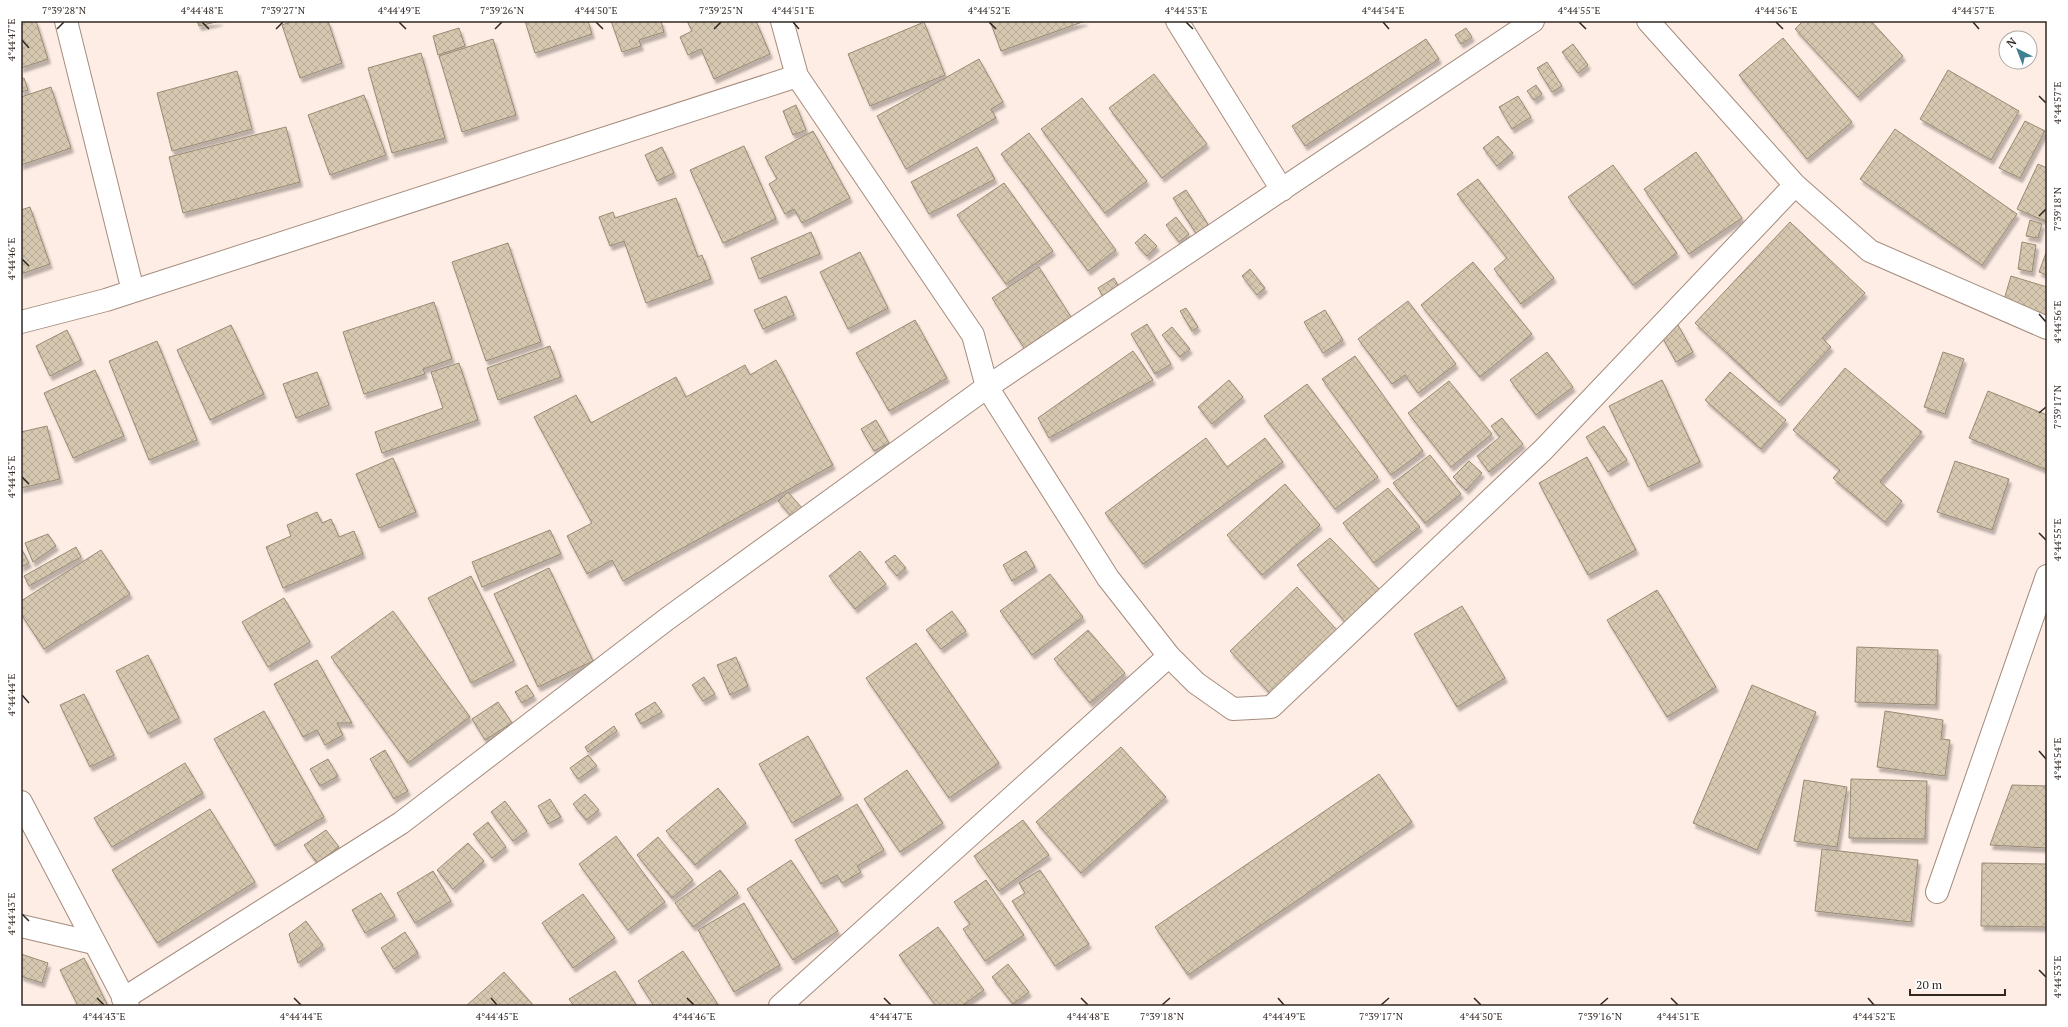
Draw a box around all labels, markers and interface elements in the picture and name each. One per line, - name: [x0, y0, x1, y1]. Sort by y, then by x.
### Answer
- text: 7°39'28"N: [42, 4, 87, 17]
- text: 4°44'48"E: [181, 4, 224, 17]
- text: 7°39'27"N: [261, 4, 306, 17]
- text: 4°44'49"E: [378, 4, 421, 17]
- text: 7°39'26"N: [480, 4, 525, 17]
- text: 4°44'50"E: [575, 4, 618, 17]
- text: 7°39'25"N: [699, 4, 744, 17]
- text: 4°44'51"E: [772, 4, 815, 17]
- text: 4°44'52"E: [968, 4, 1011, 17]
- text: 4°44'53"E: [1165, 4, 1208, 17]
- text: 4°44'54"E: [1362, 4, 1405, 17]
- text: 4°44'55"E: [1558, 4, 1601, 17]
- text: 4°44'56"E: [1755, 4, 1798, 17]
- text: 4°44'57"E: [1952, 4, 1995, 17]
- text: 4°44'47"E: [5, 18, 18, 61]
- north arrow: [1998, 30, 2038, 70]
- text: N: [2004, 34, 2020, 51]
- text: 4°44'57"E: [2051, 81, 2064, 124]
- text: 7°39'18"N: [2051, 186, 2064, 231]
- text: 4°44'46"E: [5, 237, 18, 280]
- text: 4°44'56"E: [2051, 300, 2064, 343]
- text: 7°39'17"N: [2051, 384, 2064, 429]
- text: 4°44'45"E: [5, 455, 18, 498]
- text: 4°44'55"E: [2051, 518, 2064, 561]
- text: 4°44'44"E: [5, 673, 18, 716]
- text: 4°44'54"E: [2051, 737, 2064, 780]
- text: 4°44'43"E: [5, 892, 18, 935]
- text: 4°44'53"E: [2051, 955, 2064, 998]
- scale bar: [1910, 971, 2005, 997]
- text: 20 m: [1916, 977, 1943, 992]
- text: 4°44'43"E: [83, 1010, 126, 1023]
- text: 4°44'44"E: [280, 1010, 323, 1023]
- text: 4°44'45"E: [476, 1010, 519, 1023]
- text: 4°44'46"E: [673, 1010, 716, 1023]
- text: 4°44'47"E: [870, 1010, 913, 1023]
- text: 4°44'48"E: [1067, 1010, 1110, 1023]
- text: 7°39'18"N: [1140, 1010, 1185, 1023]
- text: 4°44'49"E: [1263, 1010, 1306, 1023]
- text: 7°39'17"N: [1359, 1010, 1404, 1023]
- text: 4°44'50"E: [1460, 1010, 1503, 1023]
- text: 7°39'16"N: [1578, 1010, 1623, 1023]
- text: 4°44'51"E: [1657, 1010, 1700, 1023]
- text: 4°44'52"E: [1853, 1010, 1896, 1023]

